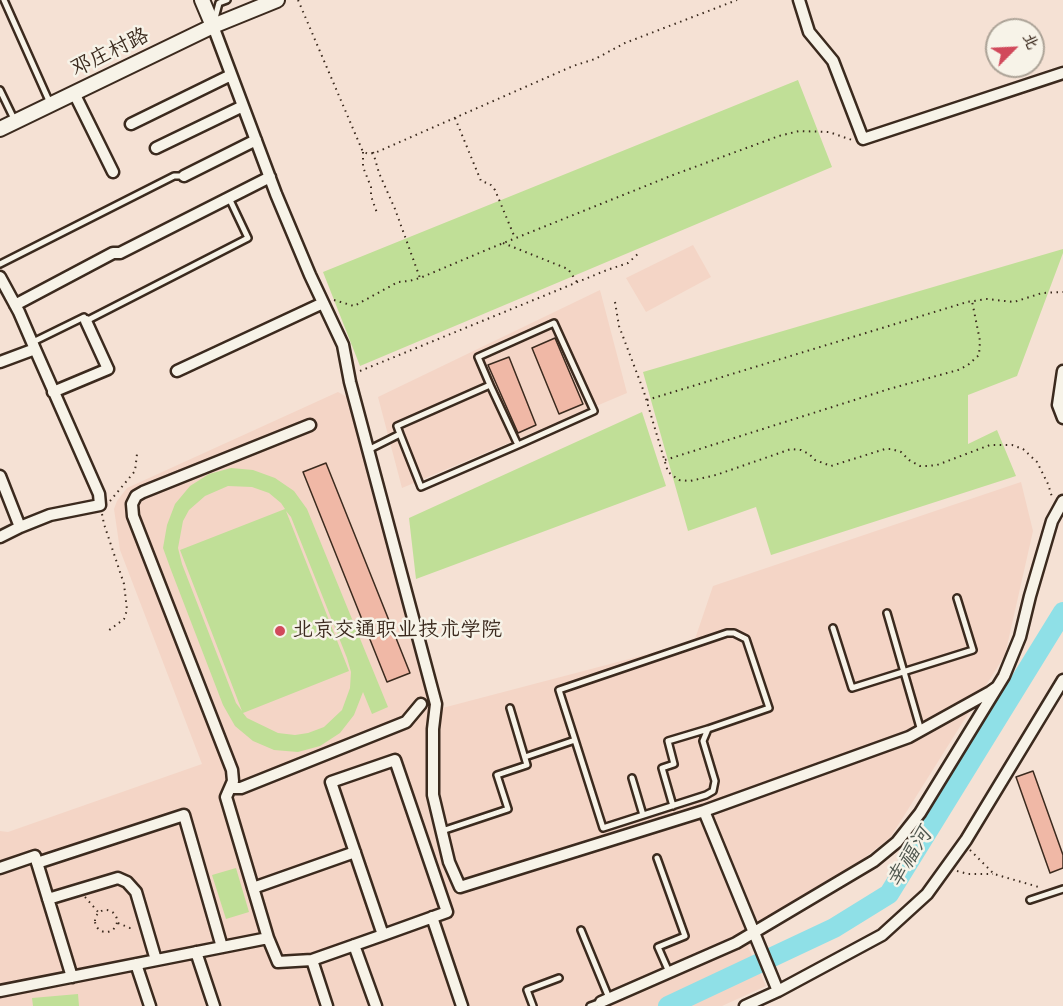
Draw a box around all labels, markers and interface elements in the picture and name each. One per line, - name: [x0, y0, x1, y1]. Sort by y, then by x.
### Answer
- north arrow: [985, 18, 1045, 78]
- street label: 邓庄村路: [67, 23, 153, 83]
- text: 北: [1018, 30, 1042, 52]
- place label: 北京交通职业技术学院: [292, 618, 502, 644]
- marker: 北京交通职业技术学院: [273, 624, 287, 638]
- water label: 幸福河: [881, 823, 939, 893]

